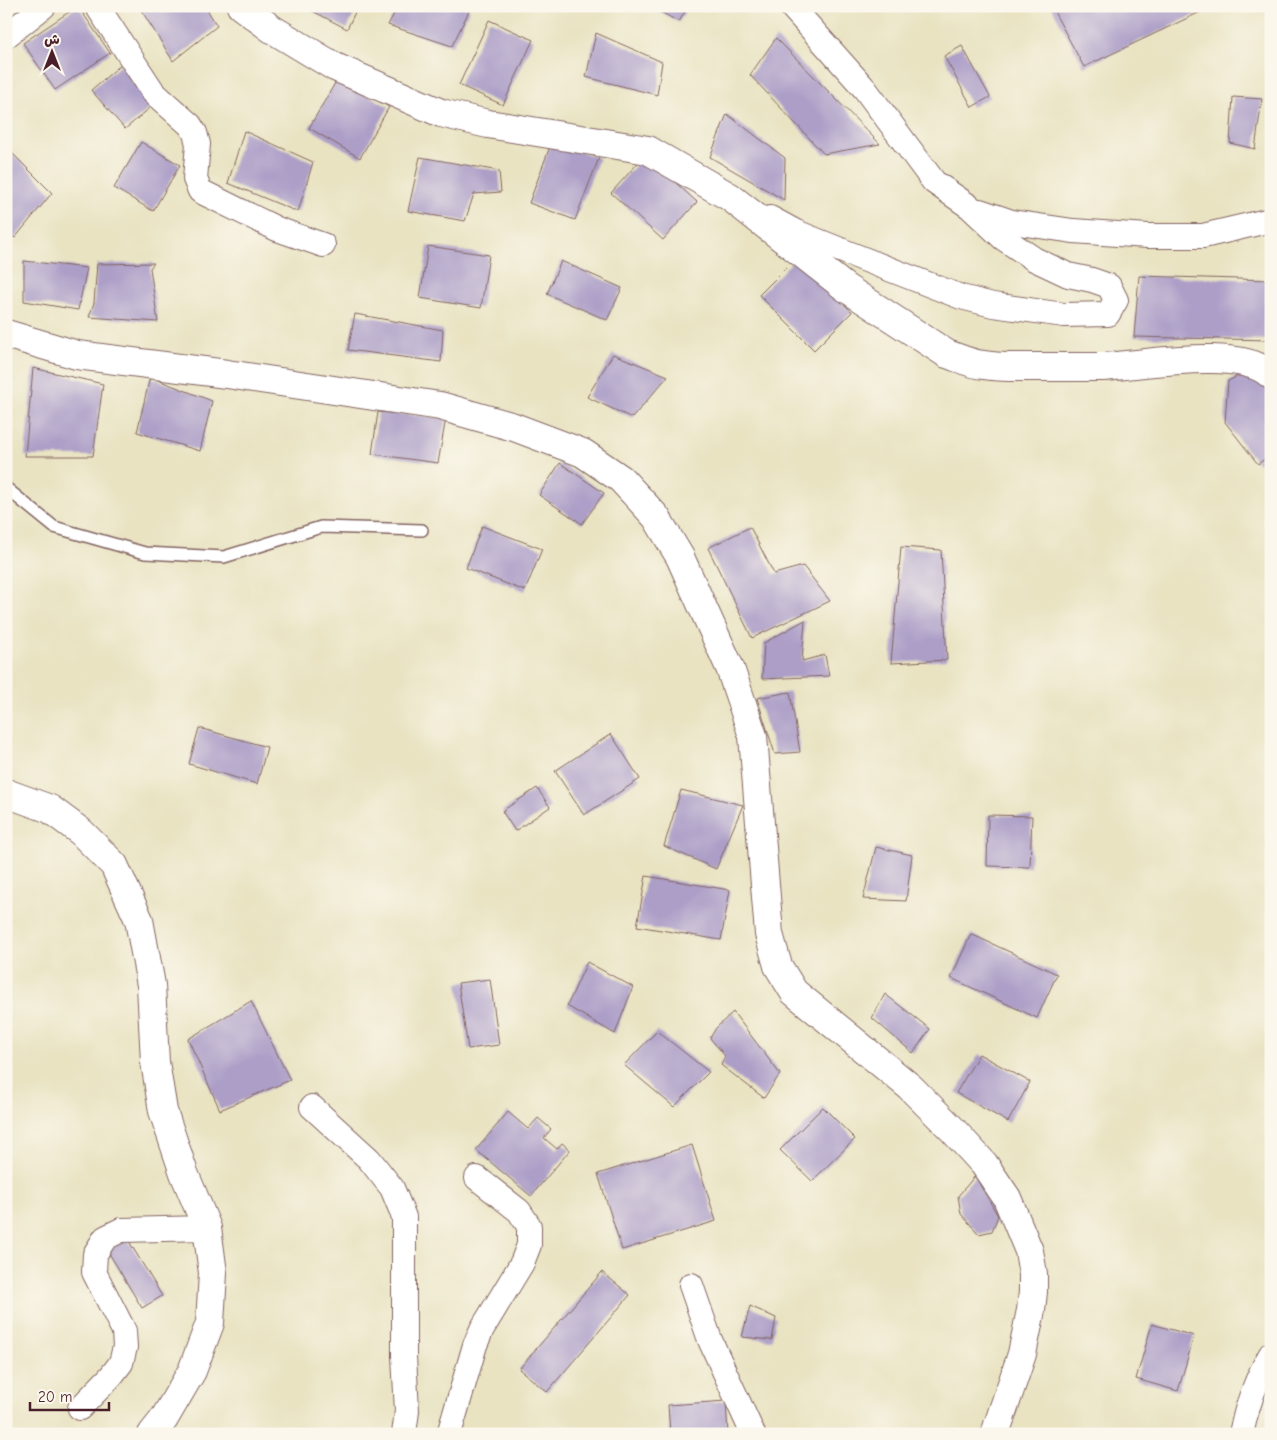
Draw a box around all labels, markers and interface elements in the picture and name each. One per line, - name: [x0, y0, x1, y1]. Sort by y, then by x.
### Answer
- north arrow: [28, 28, 78, 78]
- text: ش: [44, 31, 60, 48]
- scale bar: [30, 1380, 109, 1412]
- text: 20 m: [38, 1388, 72, 1406]

